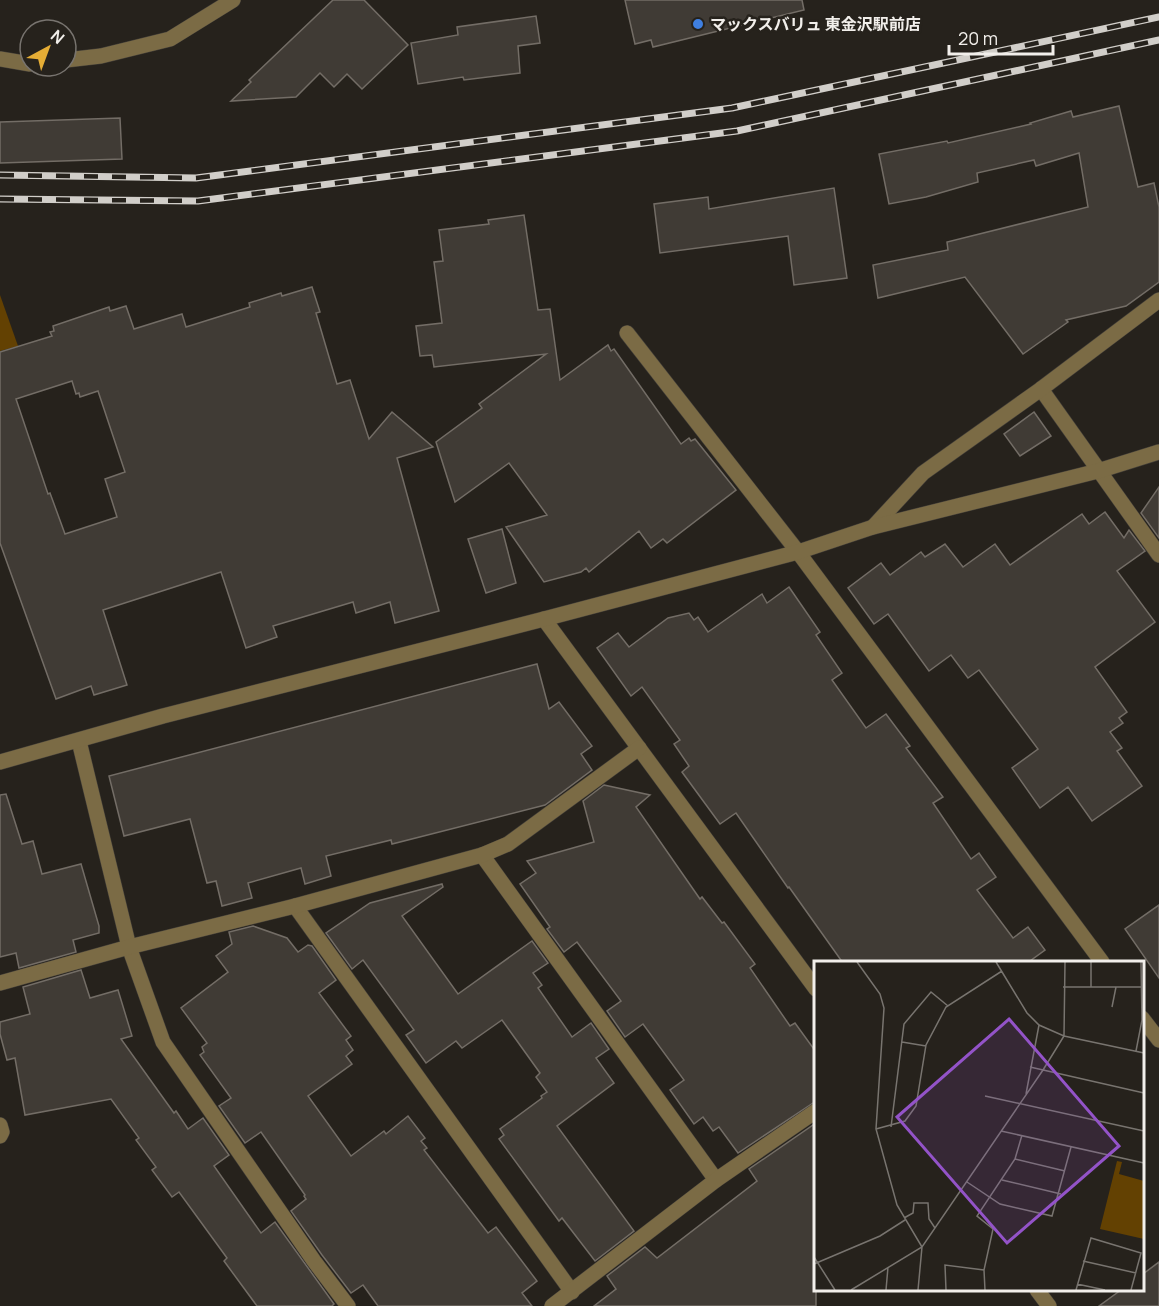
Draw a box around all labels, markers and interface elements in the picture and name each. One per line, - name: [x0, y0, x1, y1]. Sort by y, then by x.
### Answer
- place label: マックスバリュ 東金沢駅前店: [710, 13, 921, 35]
- marker: マックスバリュ 東金沢駅前店: [691, 17, 705, 31]
- north arrow: [18, 18, 78, 78]
- scale bar: [949, 18, 1052, 56]
- text: N: [46, 25, 69, 49]
- text: 20 m: [958, 26, 998, 50]
- inset map: [814, 961, 1144, 1291]

